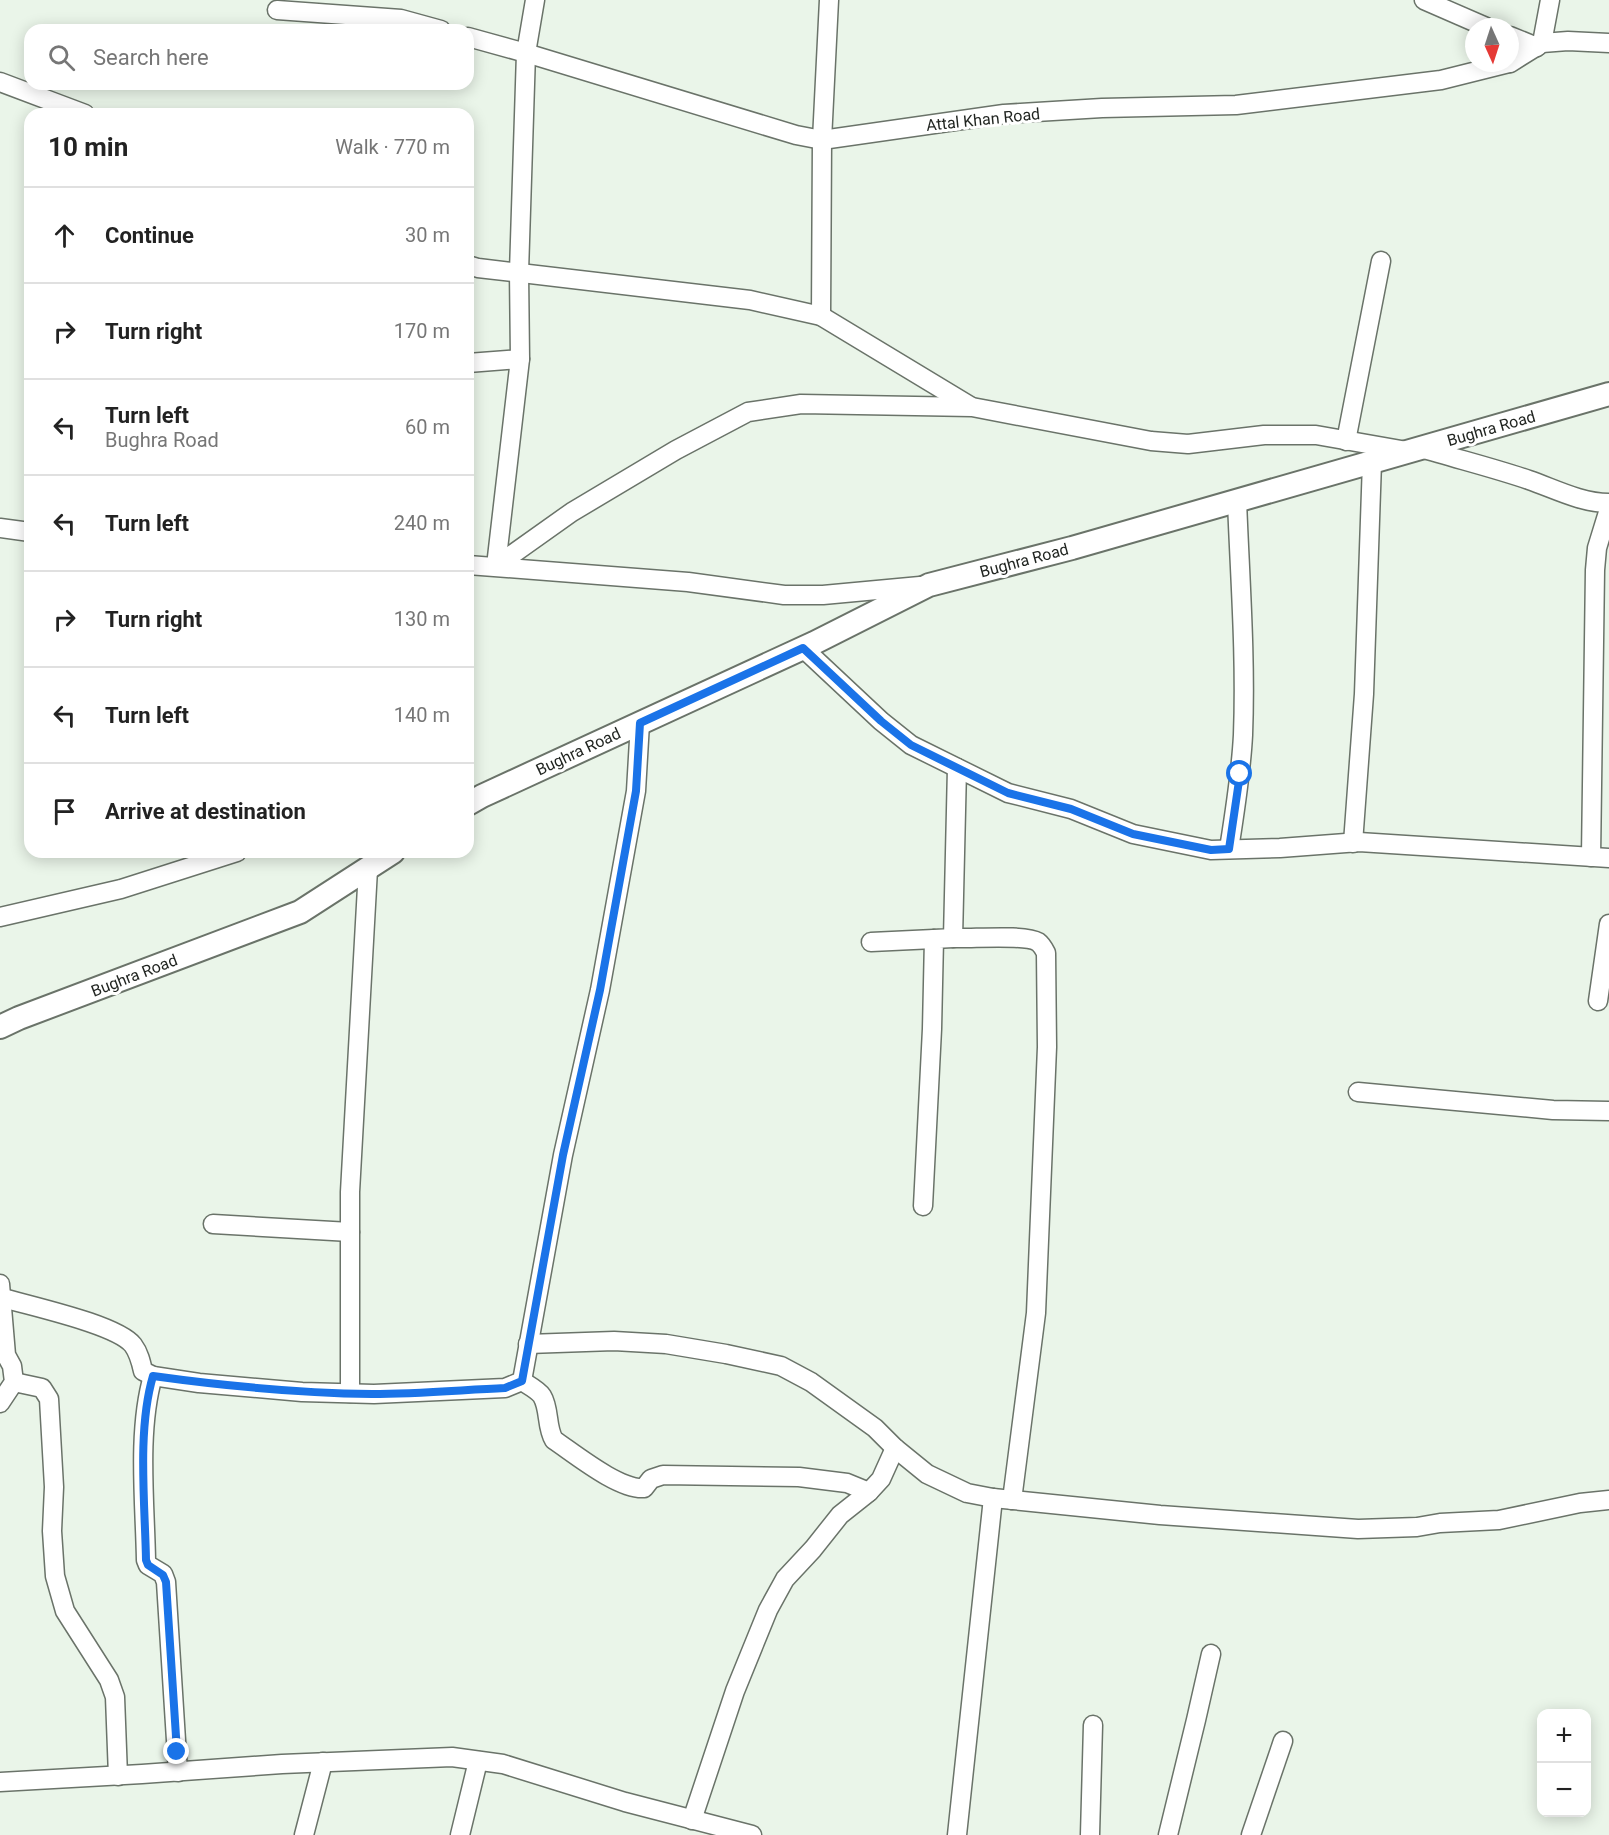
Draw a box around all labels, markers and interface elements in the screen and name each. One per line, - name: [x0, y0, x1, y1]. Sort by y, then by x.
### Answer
- north arrow: [1465, 18, 1519, 72]
- search box: [24, 24, 474, 90]
- icon: search: [45, 41, 78, 74]
- text: Search here: [93, 45, 209, 70]
- street label: Attal Khan Road: [925, 104, 1041, 135]
- text: 10 min: [48, 132, 128, 162]
- text: Walk · 770 m: [335, 135, 450, 159]
- icon: ahead: [48, 219, 81, 252]
- text: Continue: [105, 223, 194, 248]
- text: 30 m: [405, 223, 450, 247]
- icon: right: [48, 315, 81, 348]
- text: Turn right: [105, 319, 202, 344]
- text: 170 m: [394, 319, 450, 343]
- text: Turn left: [105, 403, 189, 428]
- street label: Bughra Road: [1445, 407, 1538, 450]
- icon: left: [48, 411, 81, 444]
- text: 60 m: [405, 415, 450, 439]
- text: Bughra Road: [105, 428, 219, 452]
- icon: left: [48, 507, 81, 540]
- text: Turn left: [105, 511, 189, 536]
- text: 240 m: [394, 511, 450, 535]
- street label: Bughra Road: [978, 540, 1071, 581]
- icon: right: [48, 603, 81, 636]
- text: Turn right: [105, 607, 202, 632]
- text: 130 m: [394, 607, 450, 631]
- icon: left: [48, 699, 81, 732]
- text: Turn left: [105, 703, 189, 728]
- text: 140 m: [394, 703, 450, 727]
- street label: Bughra Road: [533, 724, 623, 779]
- route start: [1226, 760, 1252, 786]
- icon: arrive: [48, 795, 81, 828]
- text: Arrive at destination: [105, 799, 306, 824]
- street label: Bughra Road: [88, 950, 180, 1001]
- map controls: [1537, 1709, 1591, 1817]
- button: +: [1537, 1709, 1591, 1763]
- route end: [163, 1738, 189, 1764]
- button: −: [1537, 1763, 1591, 1817]

